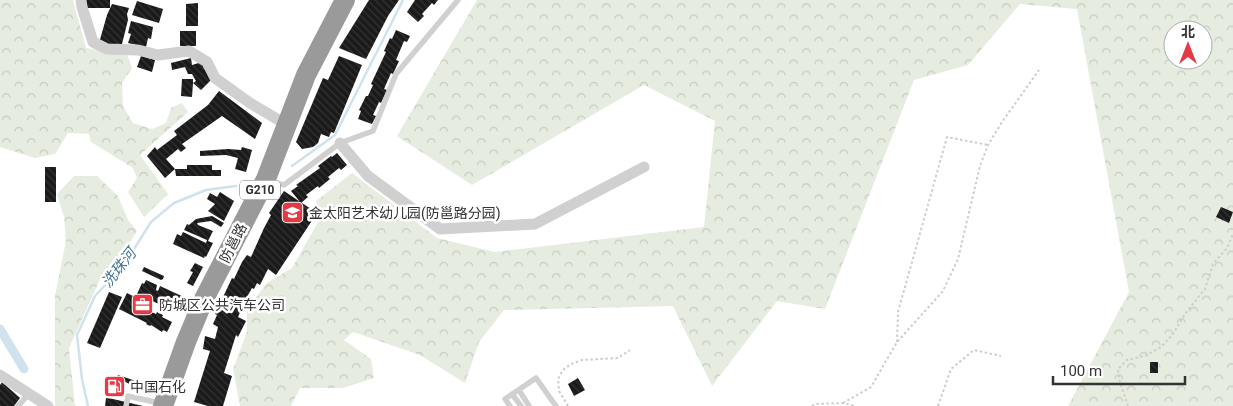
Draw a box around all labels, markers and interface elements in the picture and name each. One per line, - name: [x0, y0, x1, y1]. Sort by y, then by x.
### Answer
- north arrow: [1163, 20, 1213, 70]
- text: 北: [1181, 24, 1195, 40]
- road number: G210: [240, 180, 280, 200]
- school or university icon: 金太阳艺术幼儿园(防邕路分园): [281, 201, 305, 225]
- place label: 金太阳艺术幼儿园(防邕路分园): [309, 205, 501, 222]
- street label: 防邕路: [216, 221, 250, 265]
- water label: 洗珠河: [98, 242, 142, 291]
- office icon: 防城区公共汽车公司: [131, 293, 155, 317]
- place label: 防城区公共汽车公司: [159, 297, 285, 313]
- scale bar: [1053, 354, 1186, 386]
- text: 100 m: [1060, 362, 1102, 380]
- fuel station icon: 中国石化: [102, 375, 126, 399]
- place label: 中国石化: [130, 379, 186, 395]

